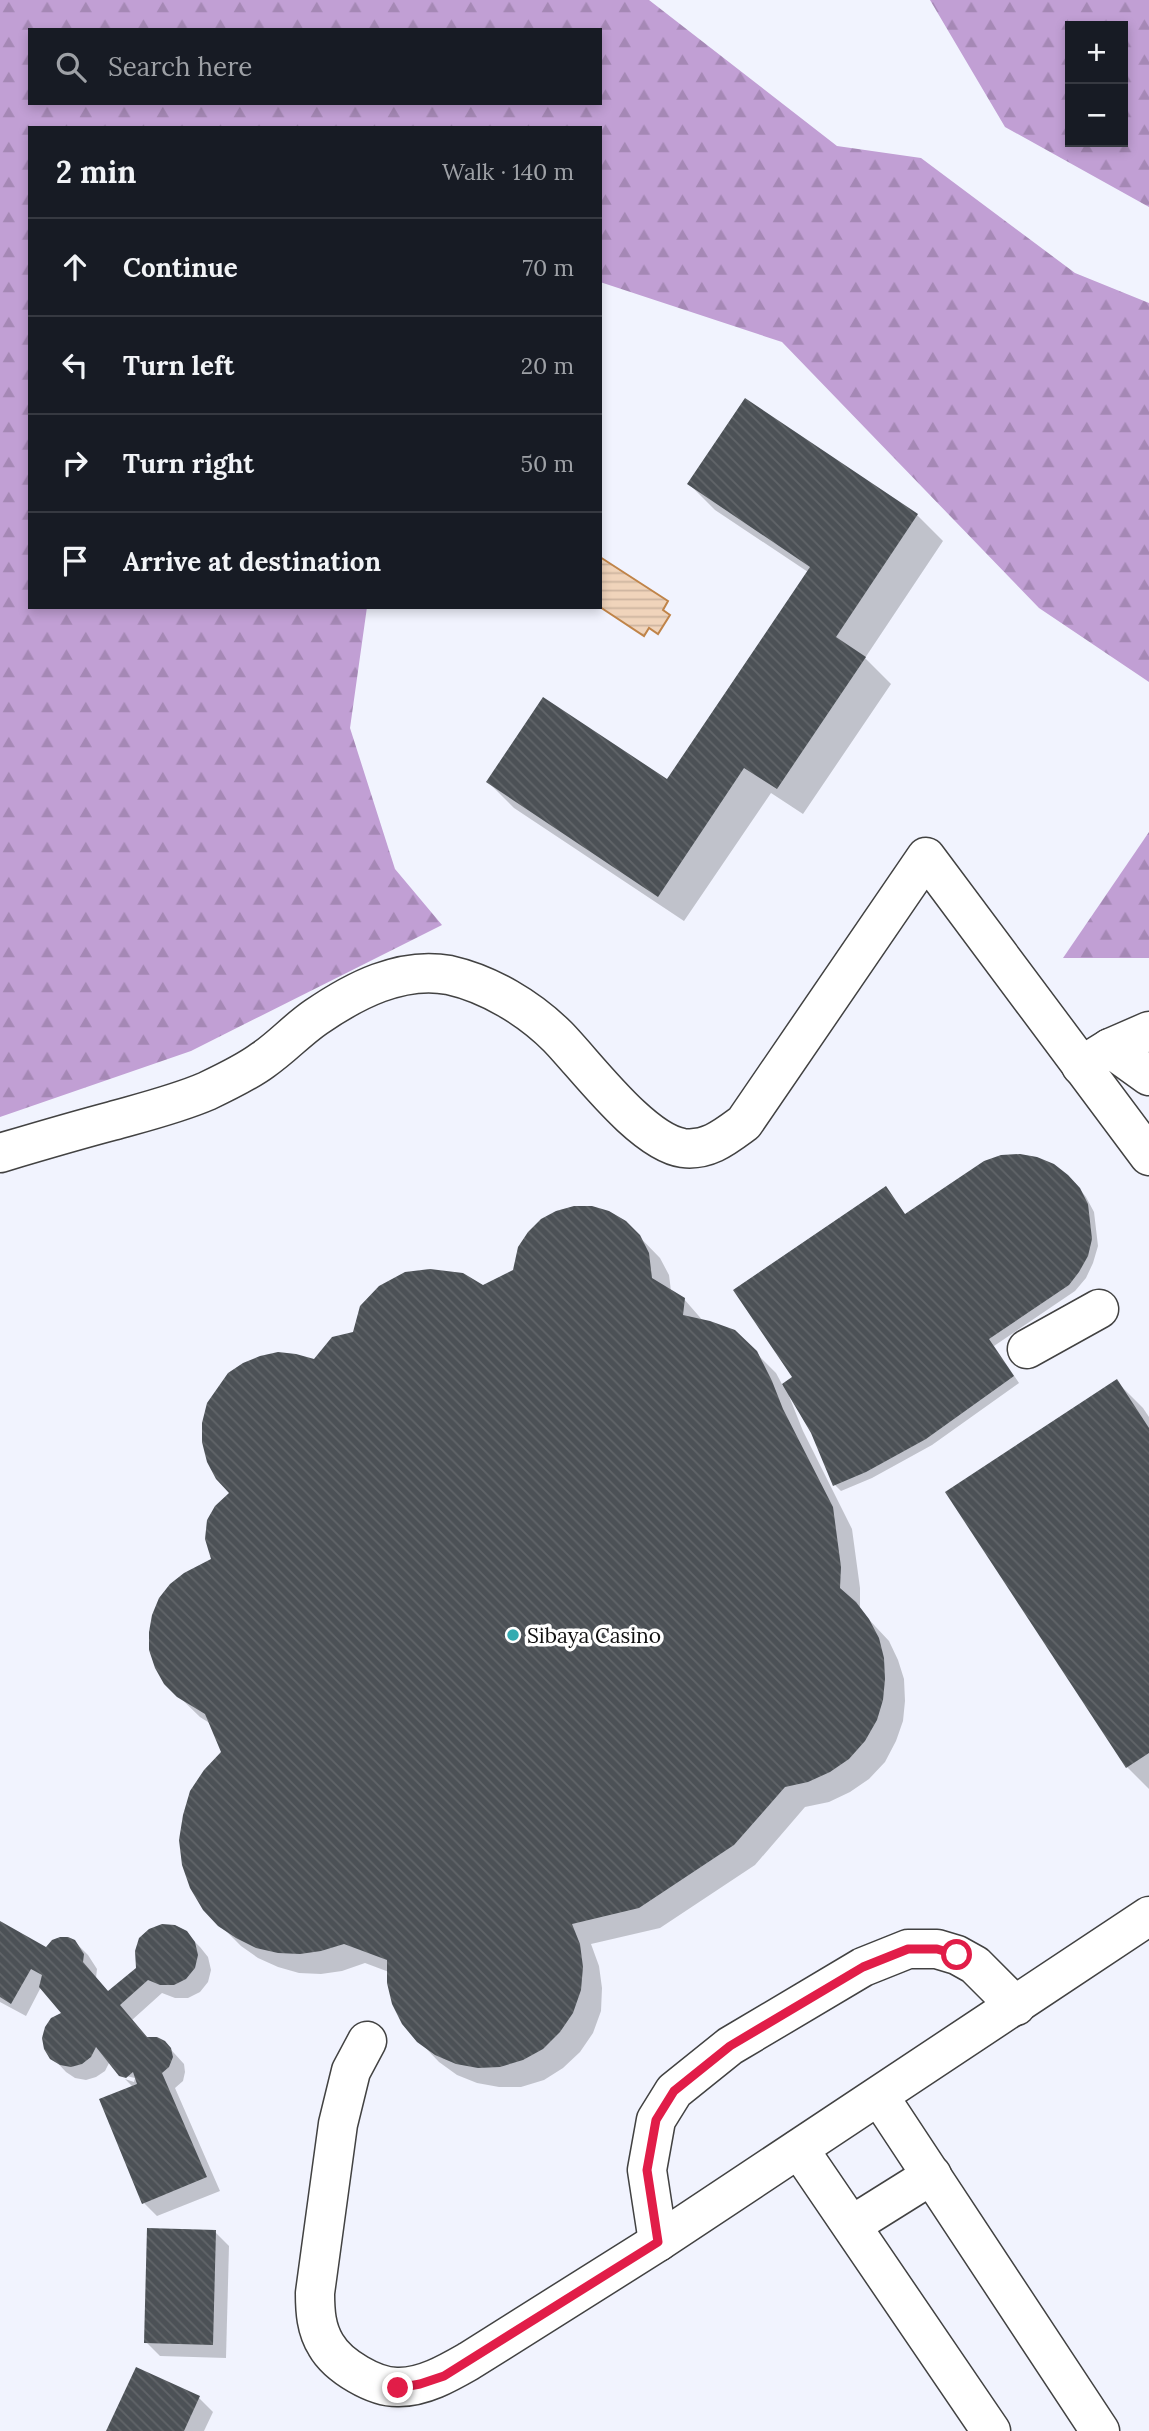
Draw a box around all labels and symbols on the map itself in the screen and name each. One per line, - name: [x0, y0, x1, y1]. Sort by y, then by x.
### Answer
- place label: Sibaya Casino: [527, 1622, 661, 1649]
- marker: Sibaya Casino: [505, 1627, 521, 1643]
- route start: [941, 1939, 972, 1970]
- route end: [382, 2372, 413, 2403]

